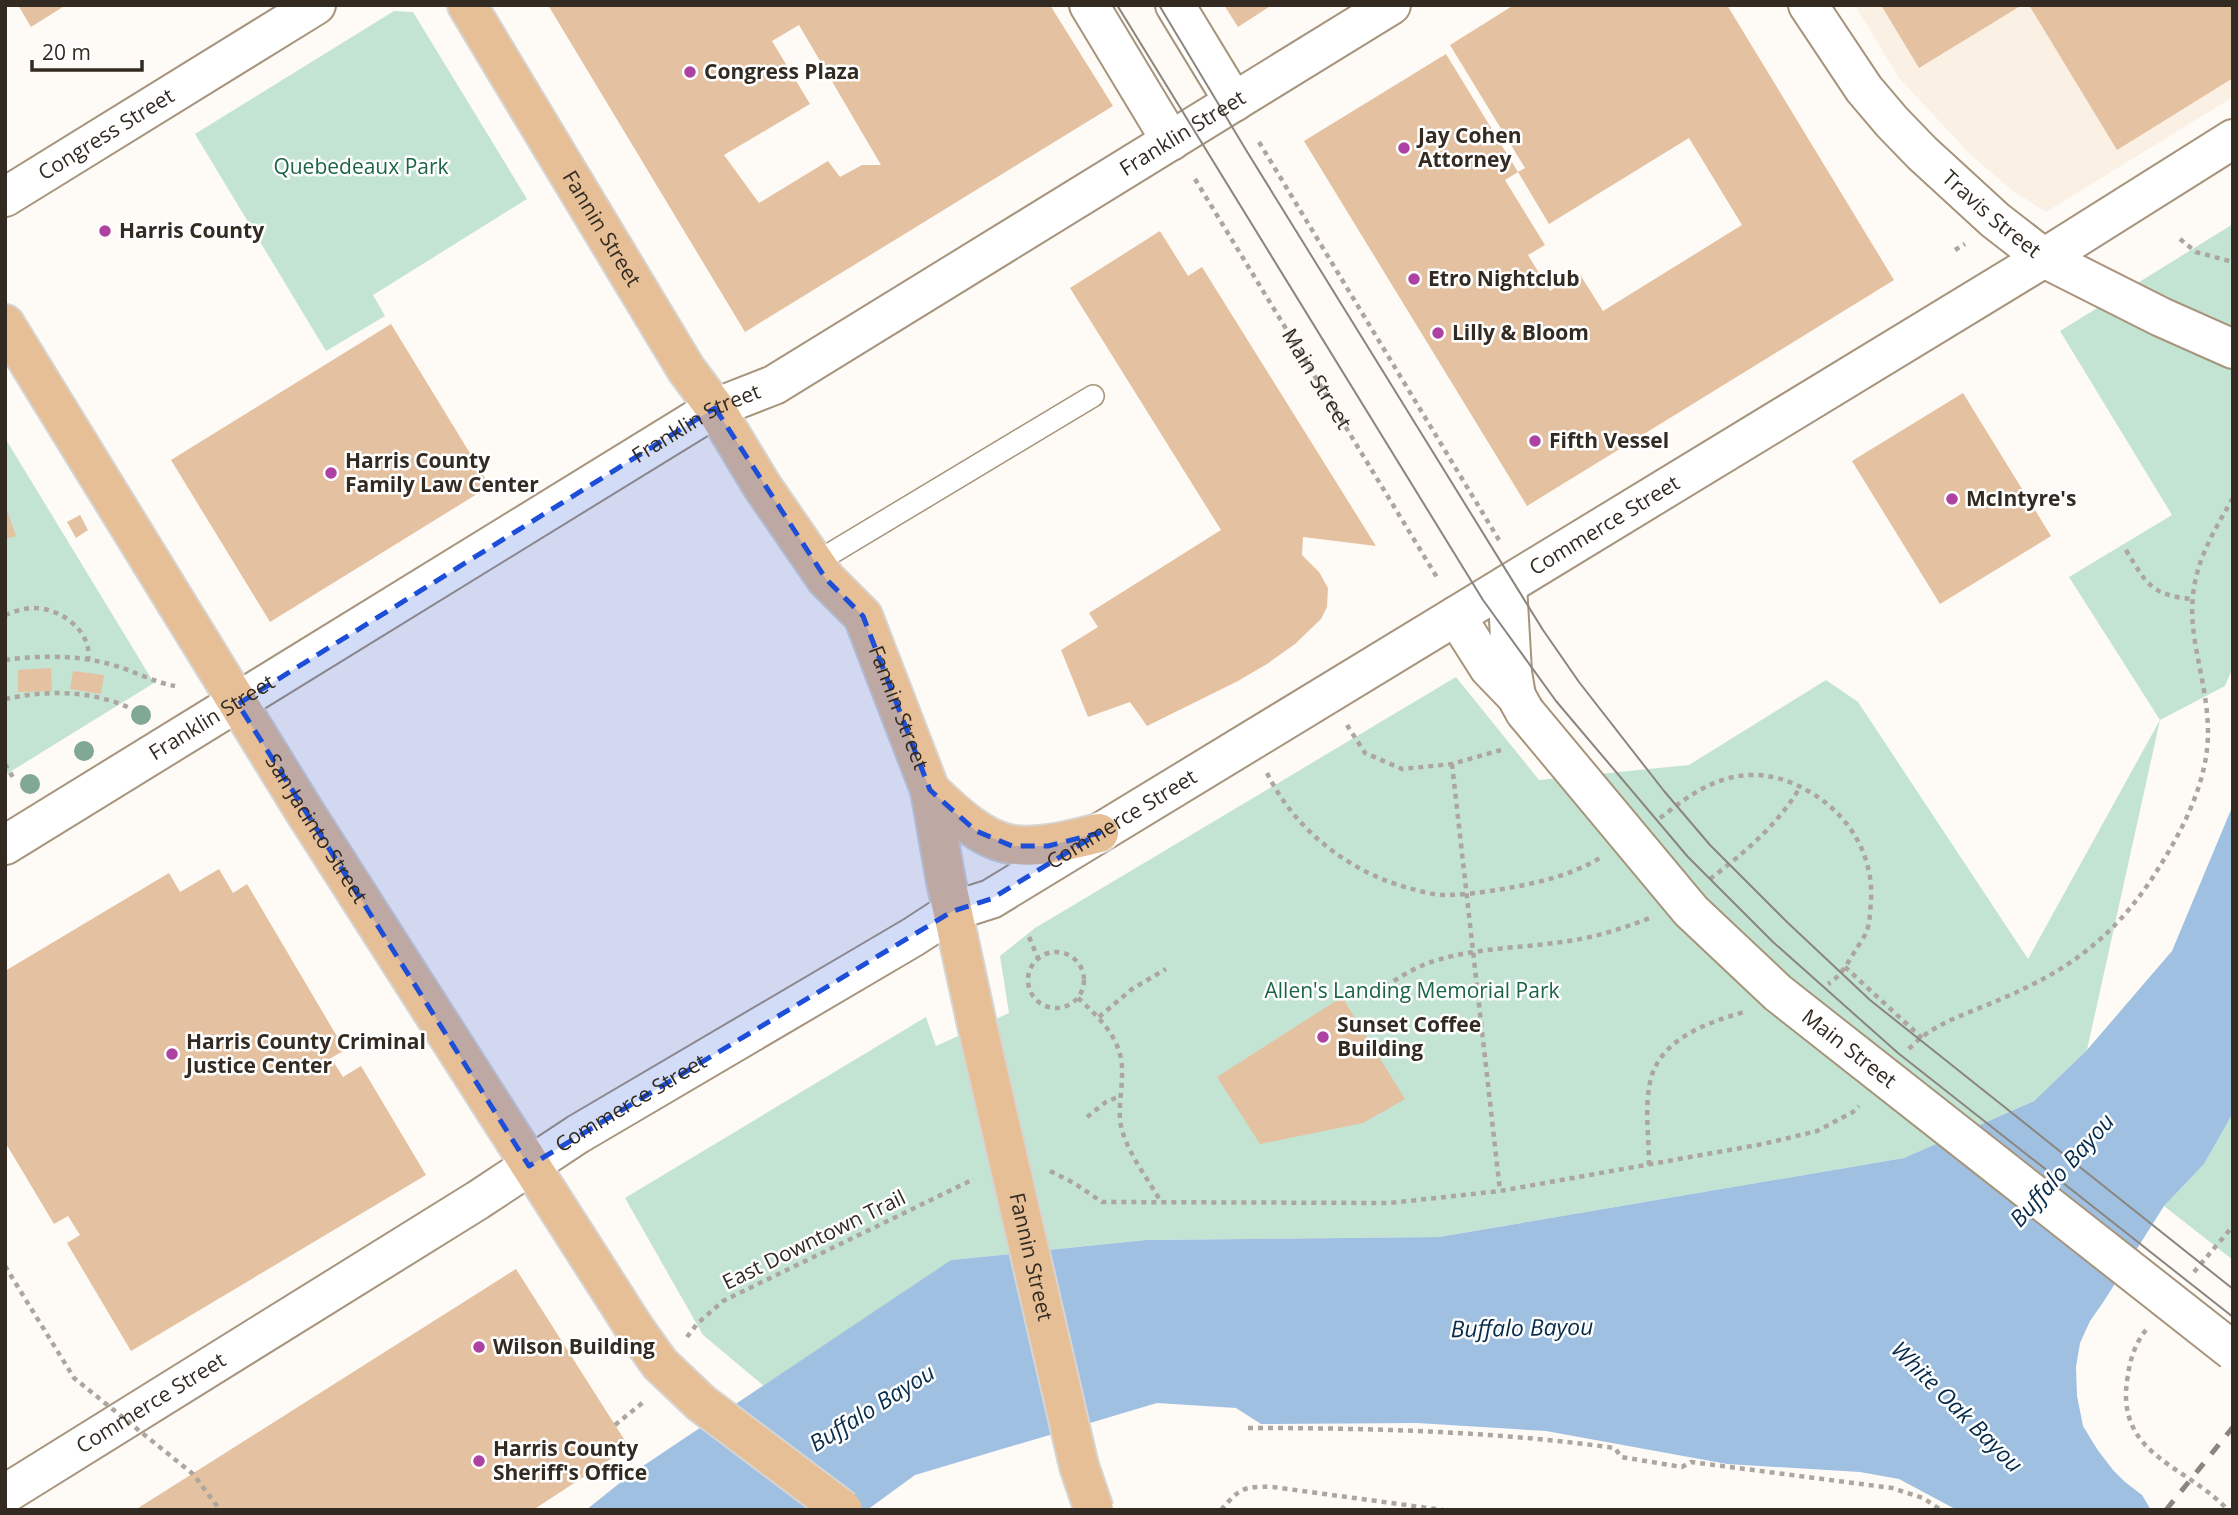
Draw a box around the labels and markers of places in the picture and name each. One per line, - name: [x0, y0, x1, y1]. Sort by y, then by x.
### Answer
- place label: Congress Plaza: [704, 57, 860, 85]
- marker: Congress Plaza: [682, 64, 698, 80]
- place label: Jay Cohen Attorney: [1416, 121, 1521, 173]
- marker: Jay Cohen Attorney: [1396, 140, 1412, 156]
- place label: Harris County: [119, 216, 264, 244]
- marker: Harris County: [97, 223, 113, 239]
- place label: Etro Nightclub: [1428, 264, 1579, 292]
- marker: Etro Nightclub: [1406, 271, 1422, 287]
- place label: Lilly & Bloom: [1452, 318, 1589, 346]
- marker: Lilly & Bloom: [1430, 325, 1446, 341]
- place label: Fifth Vessel: [1549, 426, 1669, 454]
- marker: Fifth Vessel: [1527, 433, 1543, 449]
- place label: Harris County Family Law Center: [345, 446, 539, 498]
- marker: Harris County Family Law Center: [323, 465, 339, 481]
- place label: McIntyre's: [1966, 484, 2076, 512]
- marker: McIntyre's: [1944, 491, 1960, 507]
- place label: Sunset Coffee Building: [1337, 1010, 1481, 1062]
- place label: Harris County Criminal Justice Center: [184, 1027, 426, 1079]
- marker: Sunset Coffee Building: [1315, 1029, 1331, 1045]
- marker: Harris County Criminal Justice Center: [164, 1046, 180, 1062]
- place label: Wilson Building: [493, 1332, 655, 1360]
- marker: Wilson Building: [471, 1339, 487, 1355]
- place label: Harris County Sheriff's Office: [493, 1434, 647, 1486]
- marker: Harris County Sheriff's Office: [471, 1453, 487, 1469]

